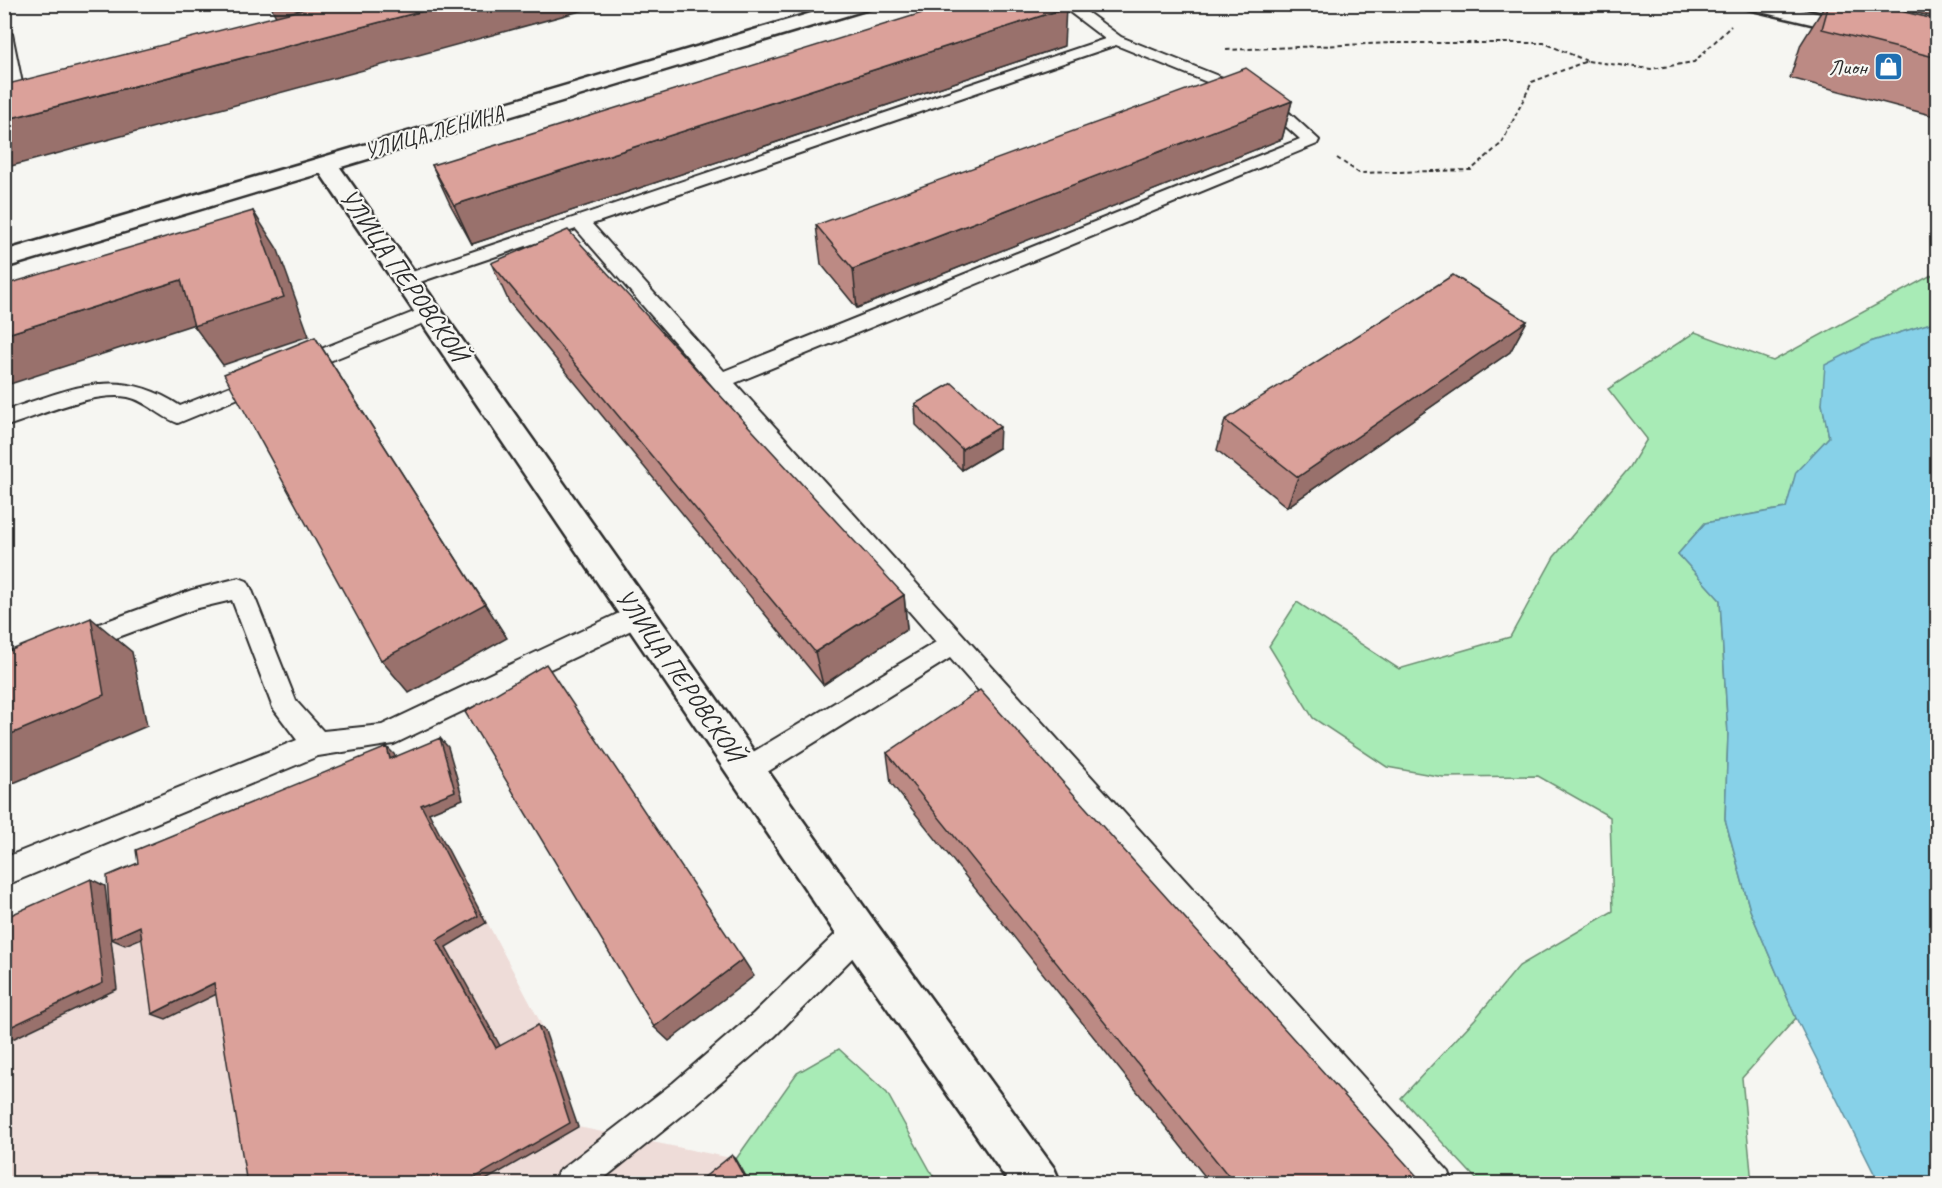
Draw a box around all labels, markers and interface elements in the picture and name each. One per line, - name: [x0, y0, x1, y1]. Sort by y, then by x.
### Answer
- shop icon: Лион: [1872, 51, 1904, 83]
- place label: Лион: [1829, 53, 1869, 81]
- street label: УЛИЦА ЛЕНИНА: [361, 98, 508, 165]
- street label: УЛИЦА ПЕРОВСКОЙ: [332, 182, 479, 372]
- street label: УЛИЦА ПЕРОВСКОЙ: [608, 582, 755, 772]

